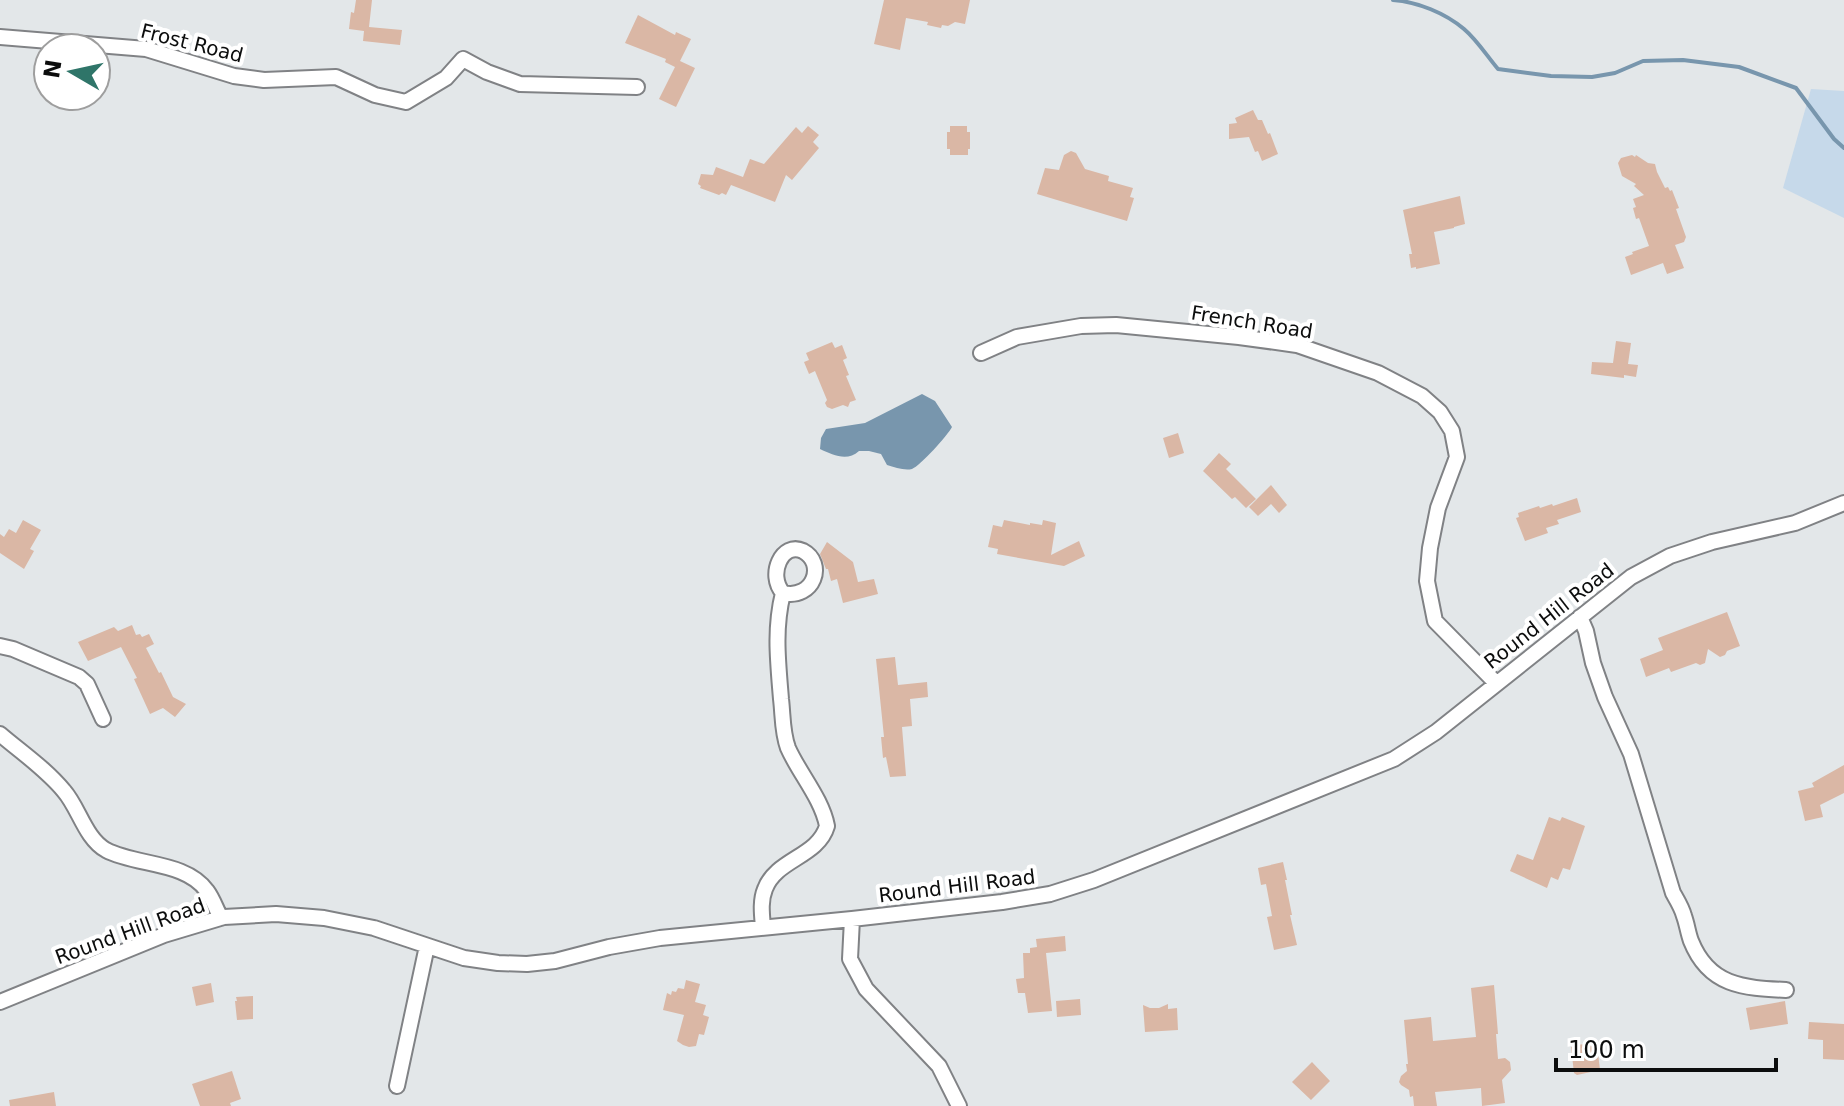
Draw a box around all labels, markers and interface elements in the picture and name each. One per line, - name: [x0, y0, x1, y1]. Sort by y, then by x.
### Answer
- street label: Frost Road: [138, 19, 246, 67]
- north arrow: [32, 32, 112, 112]
- text: N: [39, 58, 67, 80]
- street label: French Road: [1189, 301, 1315, 343]
- street label: Round Hill Road: [1479, 558, 1619, 674]
- street label: Round Hill Road: [877, 864, 1037, 908]
- street label: Round Hill Road: [52, 893, 208, 969]
- scale bar: [1556, 1022, 1776, 1072]
- text: 100 m: [1568, 1036, 1645, 1064]

